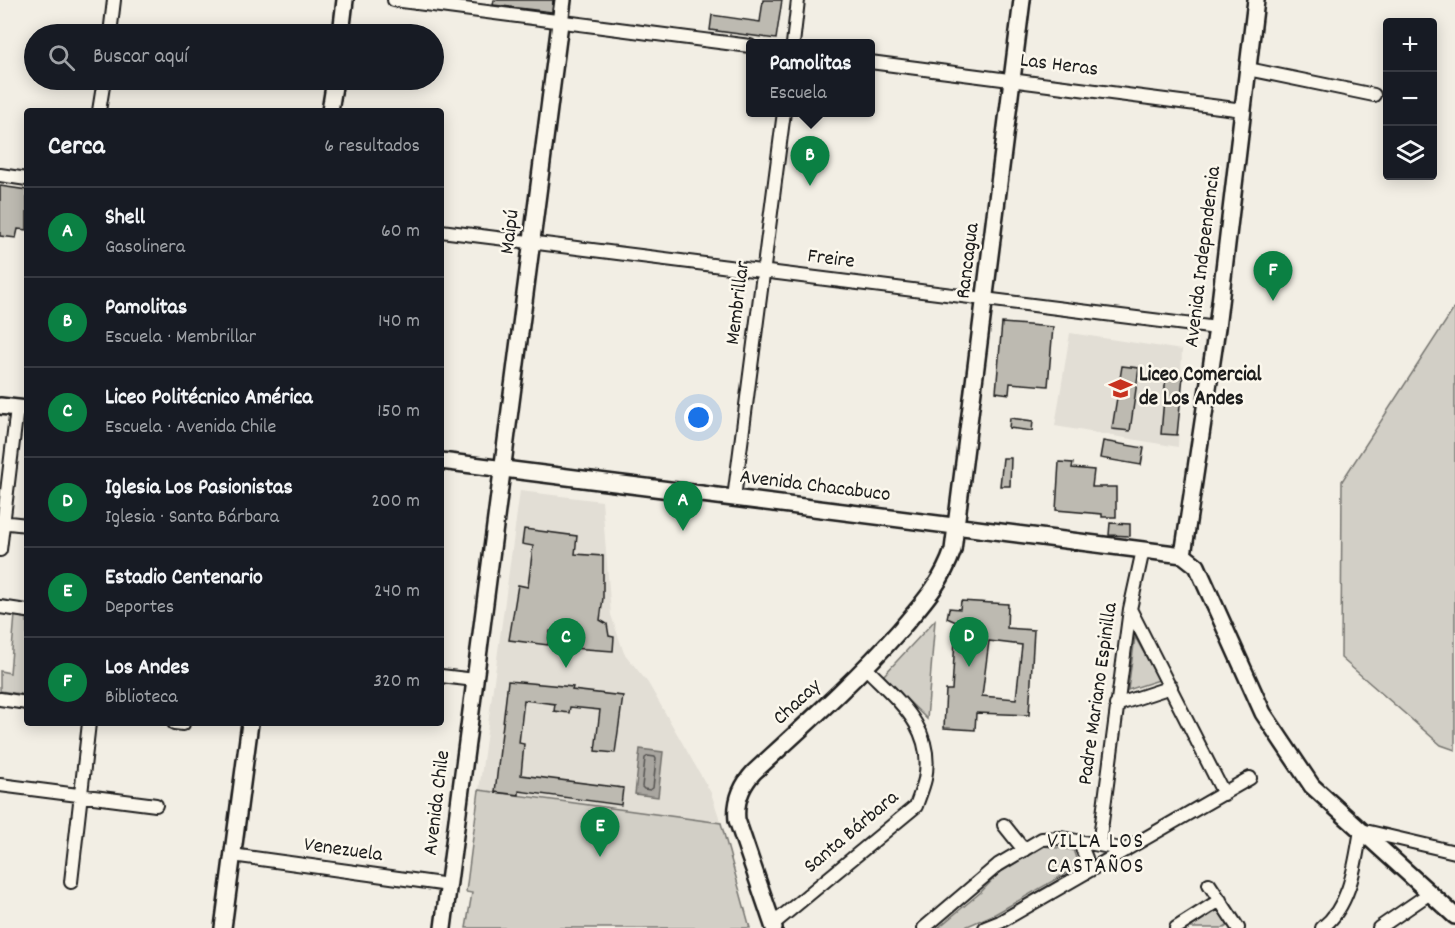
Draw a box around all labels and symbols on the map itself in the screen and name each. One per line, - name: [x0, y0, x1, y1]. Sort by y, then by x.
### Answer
- street label: Las Heras: [1018, 46, 1100, 86]
- pin: B: [790, 136, 830, 186]
- street label: Avenida Independencia: [1178, 164, 1230, 349]
- street label: Maipú: [493, 208, 529, 256]
- street label: Rancagua: [949, 220, 989, 301]
- street label: Freire: [806, 242, 856, 278]
- pin: F: [1254, 252, 1292, 301]
- street label: Membrillar: [719, 259, 759, 347]
- place label: Liceo Comercial de Los Andes: [1139, 361, 1263, 415]
- school or university icon: Liceo Comercial de Los Andes: [1108, 375, 1134, 401]
- your location: [684, 403, 713, 432]
- street label: Avenida Chacabuco: [738, 463, 892, 511]
- pin: A: [664, 482, 702, 531]
- street label: Padre Mariano Espinilla: [1071, 600, 1127, 787]
- pin: C: [546, 618, 586, 668]
- pin: D: [950, 618, 988, 667]
- street label: Chacay: [767, 672, 829, 733]
- street label: Avenida Chile: [417, 749, 459, 857]
- street label: Santa Bárbara: [798, 783, 907, 882]
- pin: E: [580, 808, 620, 857]
- district label: VILLA LOS CASTAÑOS: [1047, 827, 1145, 883]
- street label: Venezuela: [302, 831, 386, 872]

